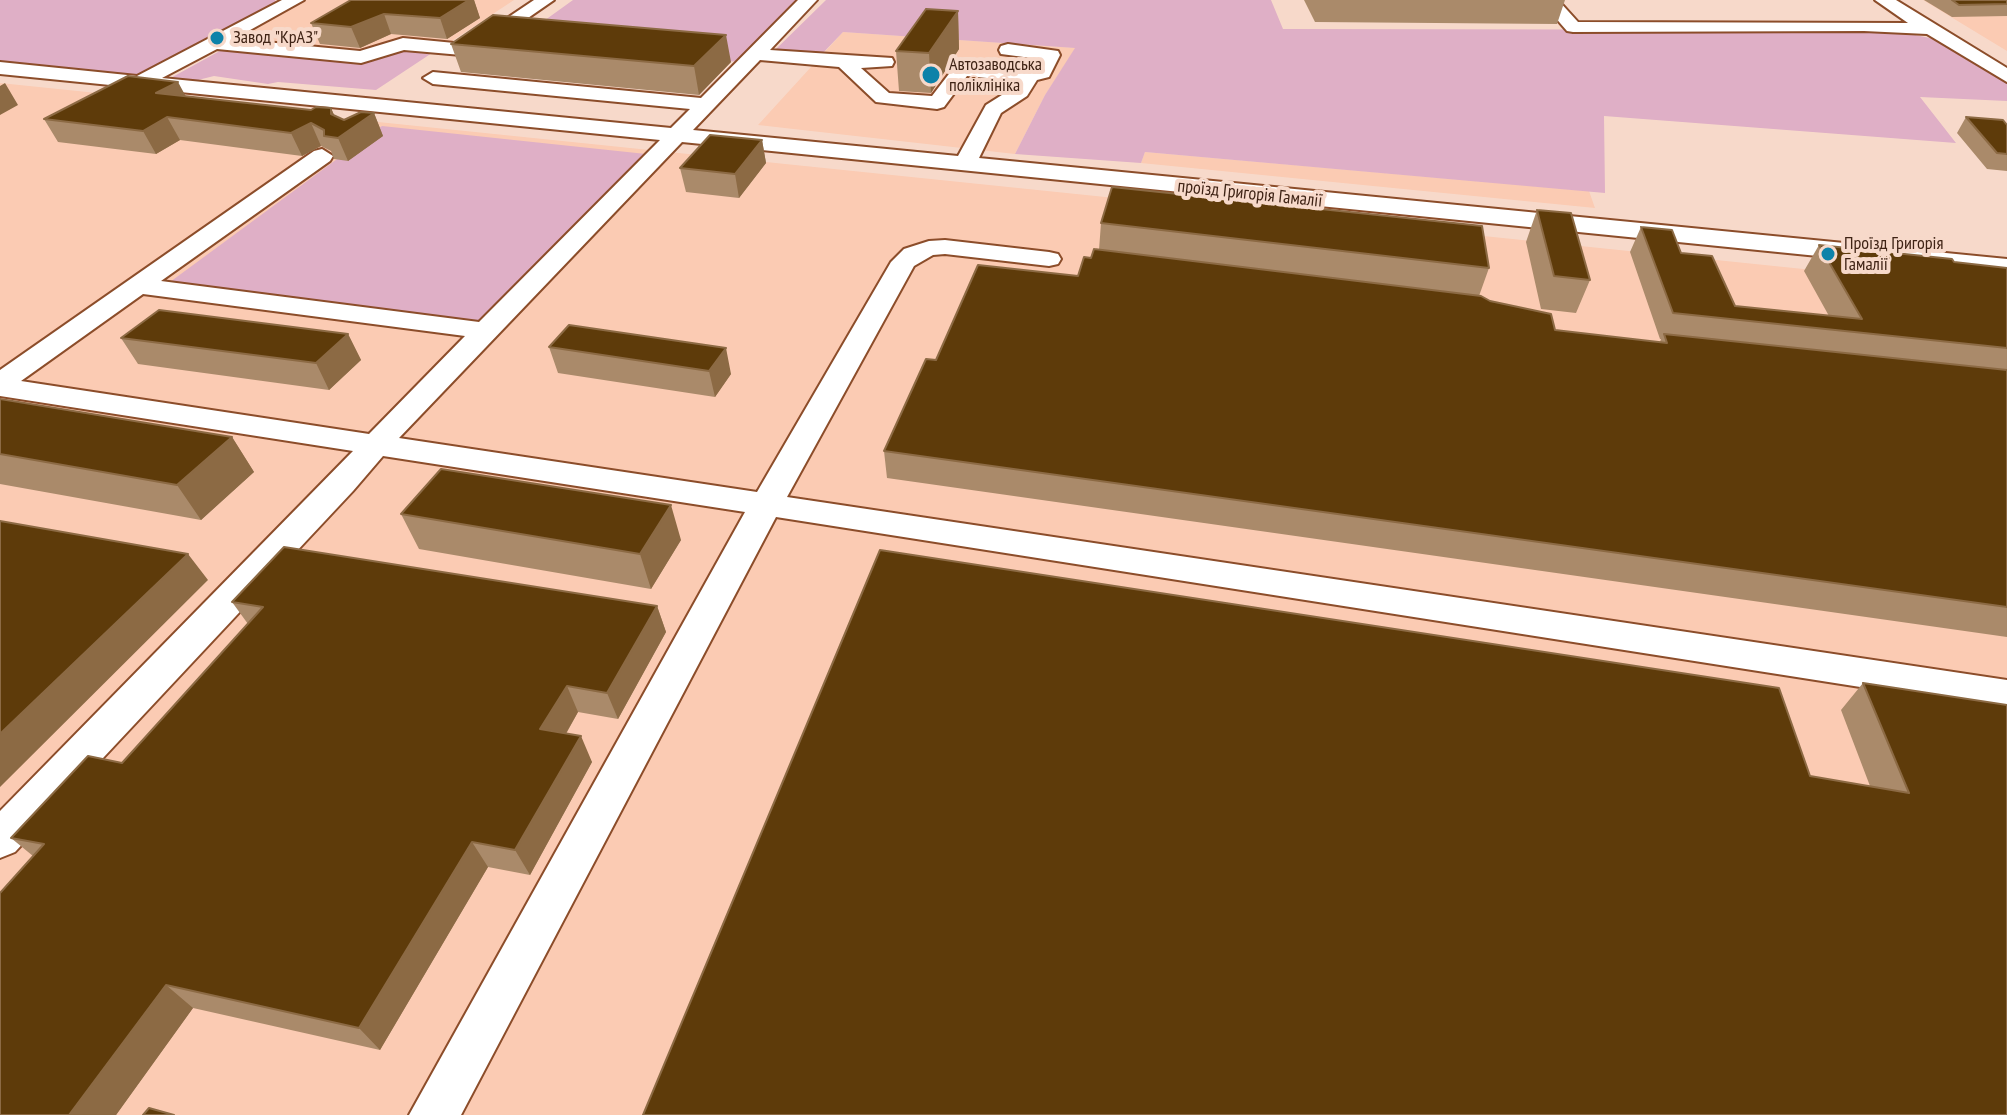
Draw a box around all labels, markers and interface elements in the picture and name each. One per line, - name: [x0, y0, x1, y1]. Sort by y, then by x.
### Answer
- place label: Завод "КрАЗ": [233, 27, 318, 49]
- marker: Завод "КрАЗ": [208, 29, 226, 47]
- place label: Автозаводська поліклініка: [949, 54, 1042, 96]
- marker: Автозаводська поліклініка: [920, 64, 942, 86]
- street label: проїзд Григорія Гамалії: [1177, 176, 1323, 212]
- place label: Проїзд Григорія Гамалії: [1844, 233, 1943, 276]
- marker: Проїзд Григорія Гамалії: [1819, 245, 1837, 263]

